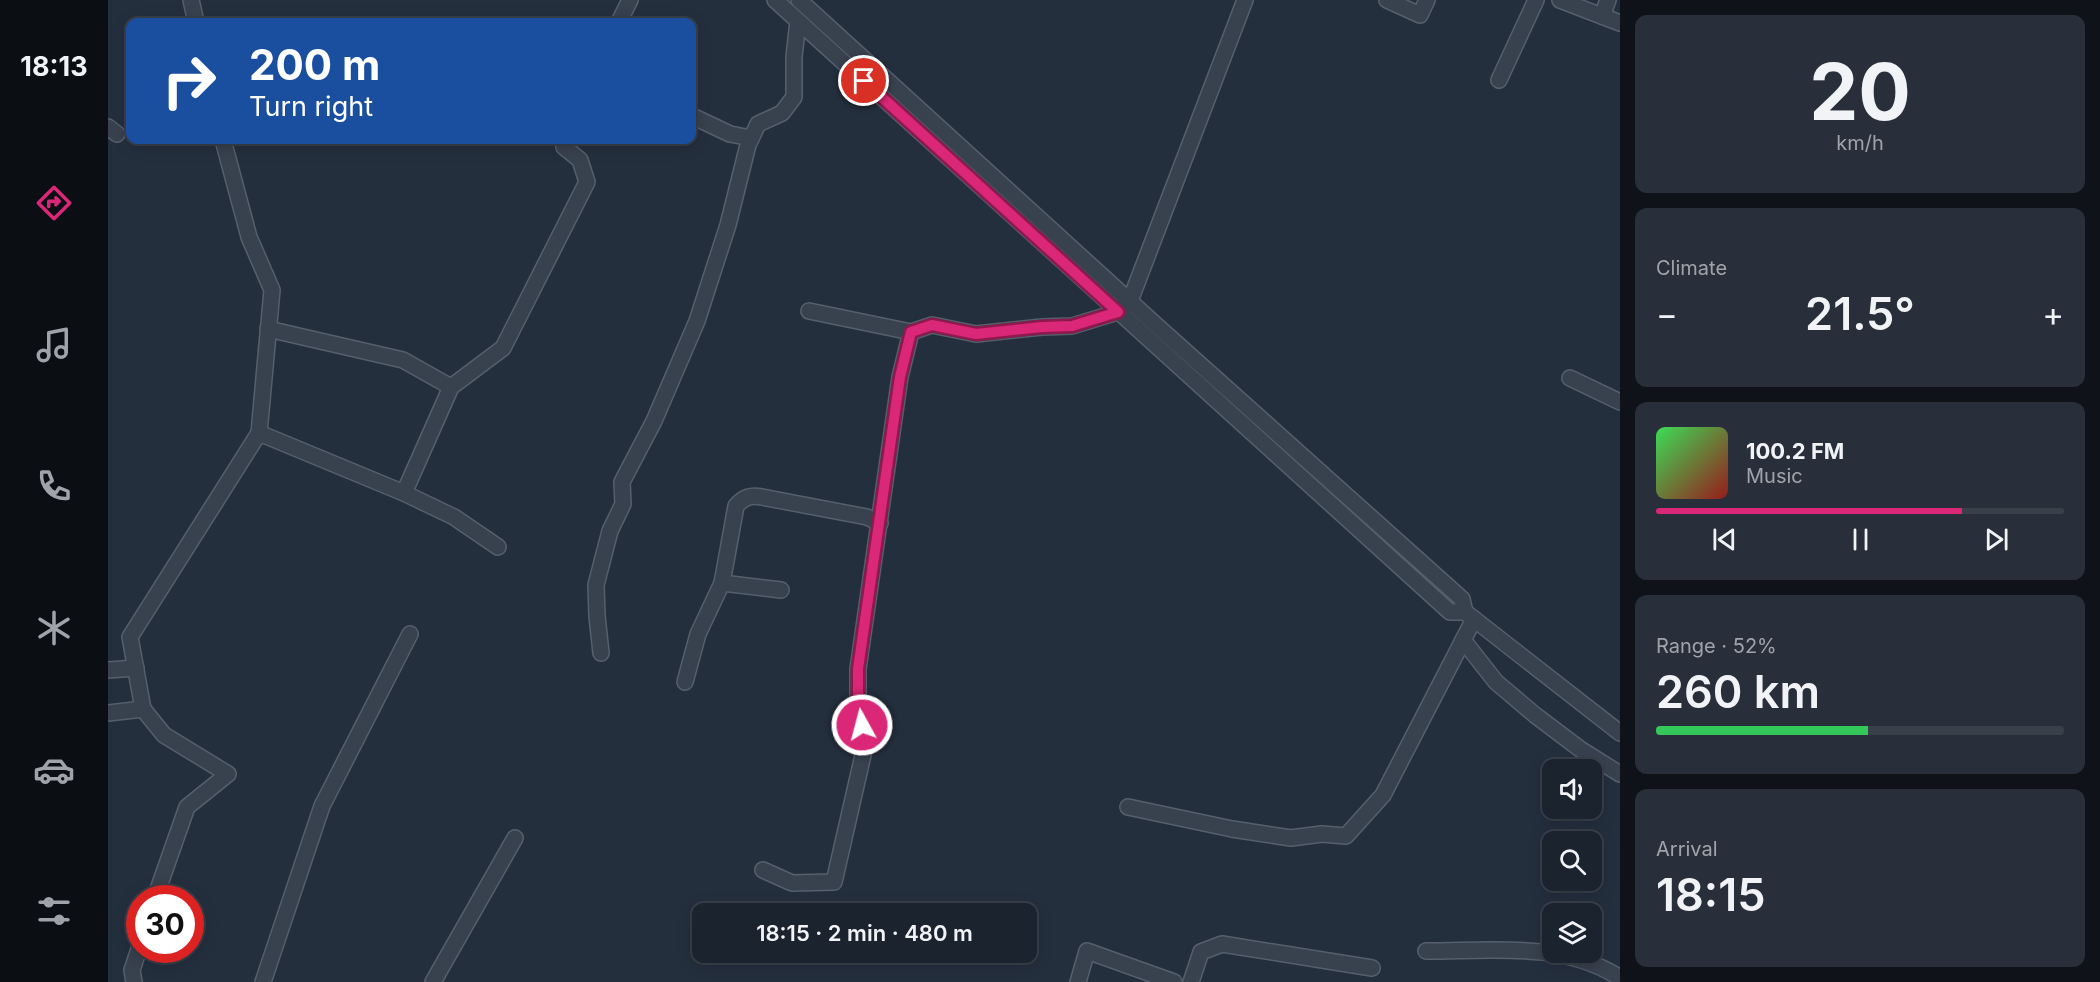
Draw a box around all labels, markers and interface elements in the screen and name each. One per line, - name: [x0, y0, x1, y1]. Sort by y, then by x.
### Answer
- text: 200 m: [249, 39, 380, 90]
- icon: right: [150, 42, 228, 120]
- text: 20: [1809, 44, 1911, 139]
- text: 18:13: [20, 50, 88, 83]
- pin: [838, 55, 889, 106]
- icon: arrive: [847, 64, 880, 97]
- text: Turn right: [249, 90, 373, 123]
- text: km/h: [1836, 131, 1884, 155]
- icon: directions: [33, 182, 75, 224]
- text: Climate: [1656, 256, 1727, 280]
- text: 21.5°: [1805, 286, 1915, 341]
- text: −: [1656, 294, 1678, 334]
- text: +: [2042, 294, 2064, 334]
- icon: music: [33, 324, 75, 366]
- text: 100.2 FM: [1746, 438, 1844, 464]
- text: Music: [1746, 464, 1803, 488]
- icon: phone: [33, 465, 75, 507]
- icon: previous: [1708, 523, 1741, 556]
- icon: pause: [1844, 523, 1877, 556]
- icon: next: [1980, 523, 2013, 556]
- icon: climate: [33, 607, 75, 649]
- text: Range · 52%: [1656, 634, 1777, 658]
- text: 260 km: [1656, 664, 1820, 719]
- position arrow: [830, 693, 894, 757]
- icon: car: [33, 749, 75, 791]
- map controls: [1542, 759, 1602, 963]
- button: sound: [1542, 759, 1602, 819]
- button: search: [1542, 831, 1602, 891]
- text: Arrival: [1656, 837, 1718, 861]
- text: 18:15: [1656, 867, 1766, 922]
- speed limit sign: 30: [126, 885, 204, 963]
- icon: filters: [33, 890, 75, 932]
- button: layers: [1542, 903, 1602, 963]
- text: 18:15 · 2 min · 480 m: [756, 920, 973, 946]

